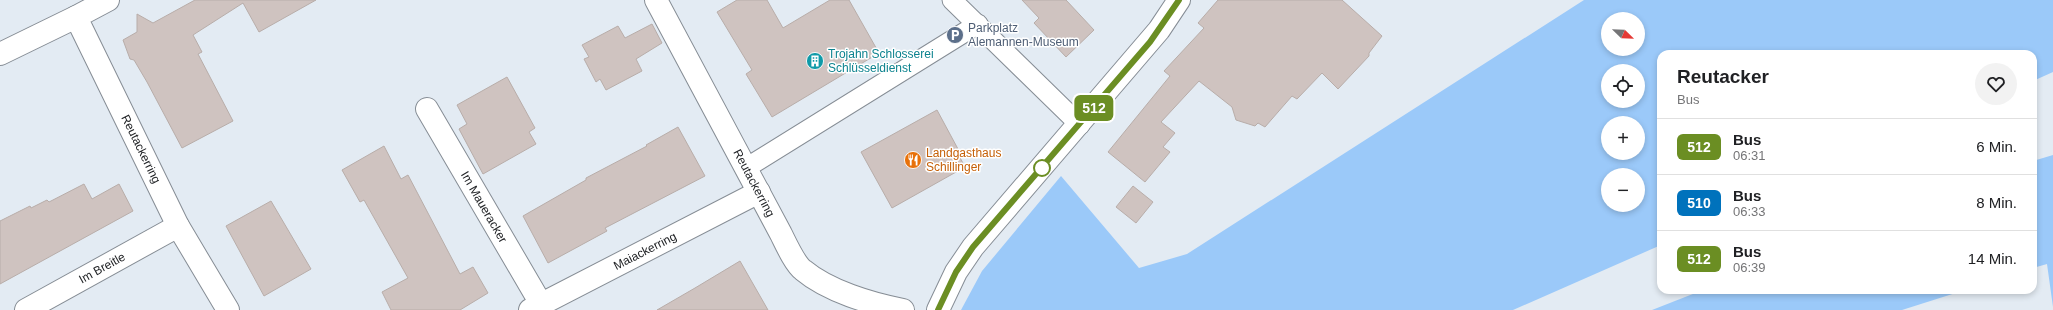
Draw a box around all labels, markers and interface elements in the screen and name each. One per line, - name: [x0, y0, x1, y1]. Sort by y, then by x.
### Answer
- north arrow: [1601, 12, 1645, 56]
- map controls: [1601, 12, 1645, 212]
- place label: Parkplatz Alemannen-Museum: [968, 21, 1079, 49]
- parking icon: Parkplatz Alemannen-Museum: [945, 25, 965, 45]
- place label: Trojahn Schlosserei Schlüsseldienst: [828, 47, 934, 75]
- building icon: Trojahn Schlosserei Schlüsseldienst: [805, 51, 825, 71]
- button: heart: [1975, 63, 2017, 105]
- button: locate: [1601, 64, 1645, 108]
- text: Reutacker: [1677, 66, 1769, 87]
- text: Bus: [1677, 92, 1699, 107]
- line badge: 512: [1071, 95, 1117, 121]
- text: 512: [1082, 100, 1106, 116]
- street label: Reutackerring: [118, 112, 164, 186]
- button: +: [1601, 116, 1645, 160]
- text: Bus: [1733, 131, 1761, 148]
- text: 6 Min.: [1976, 138, 2017, 155]
- text: 512: [1687, 139, 1711, 155]
- place label: Landgasthaus Schillinger: [926, 146, 1001, 174]
- street label: Reutackerring: [730, 147, 778, 219]
- text: 06:31: [1733, 148, 1766, 163]
- restaurant icon: Landgasthaus Schillinger: [903, 150, 923, 170]
- unlabelled marker: [1033, 159, 1051, 177]
- button: −: [1601, 168, 1645, 212]
- street label: Im Maueracker: [458, 169, 510, 245]
- text: Bus: [1733, 187, 1761, 204]
- text: 8 Min.: [1976, 194, 2017, 211]
- text: 510: [1687, 195, 1711, 211]
- text: 06:33: [1733, 204, 1766, 219]
- street label: Maiackerring: [611, 229, 679, 273]
- text: Bus: [1733, 243, 1761, 260]
- street label: Im Breitle: [76, 249, 128, 286]
- text: 14 Min.: [1968, 250, 2017, 267]
- text: 512: [1687, 251, 1711, 267]
- text: 06:39: [1733, 260, 1766, 275]

